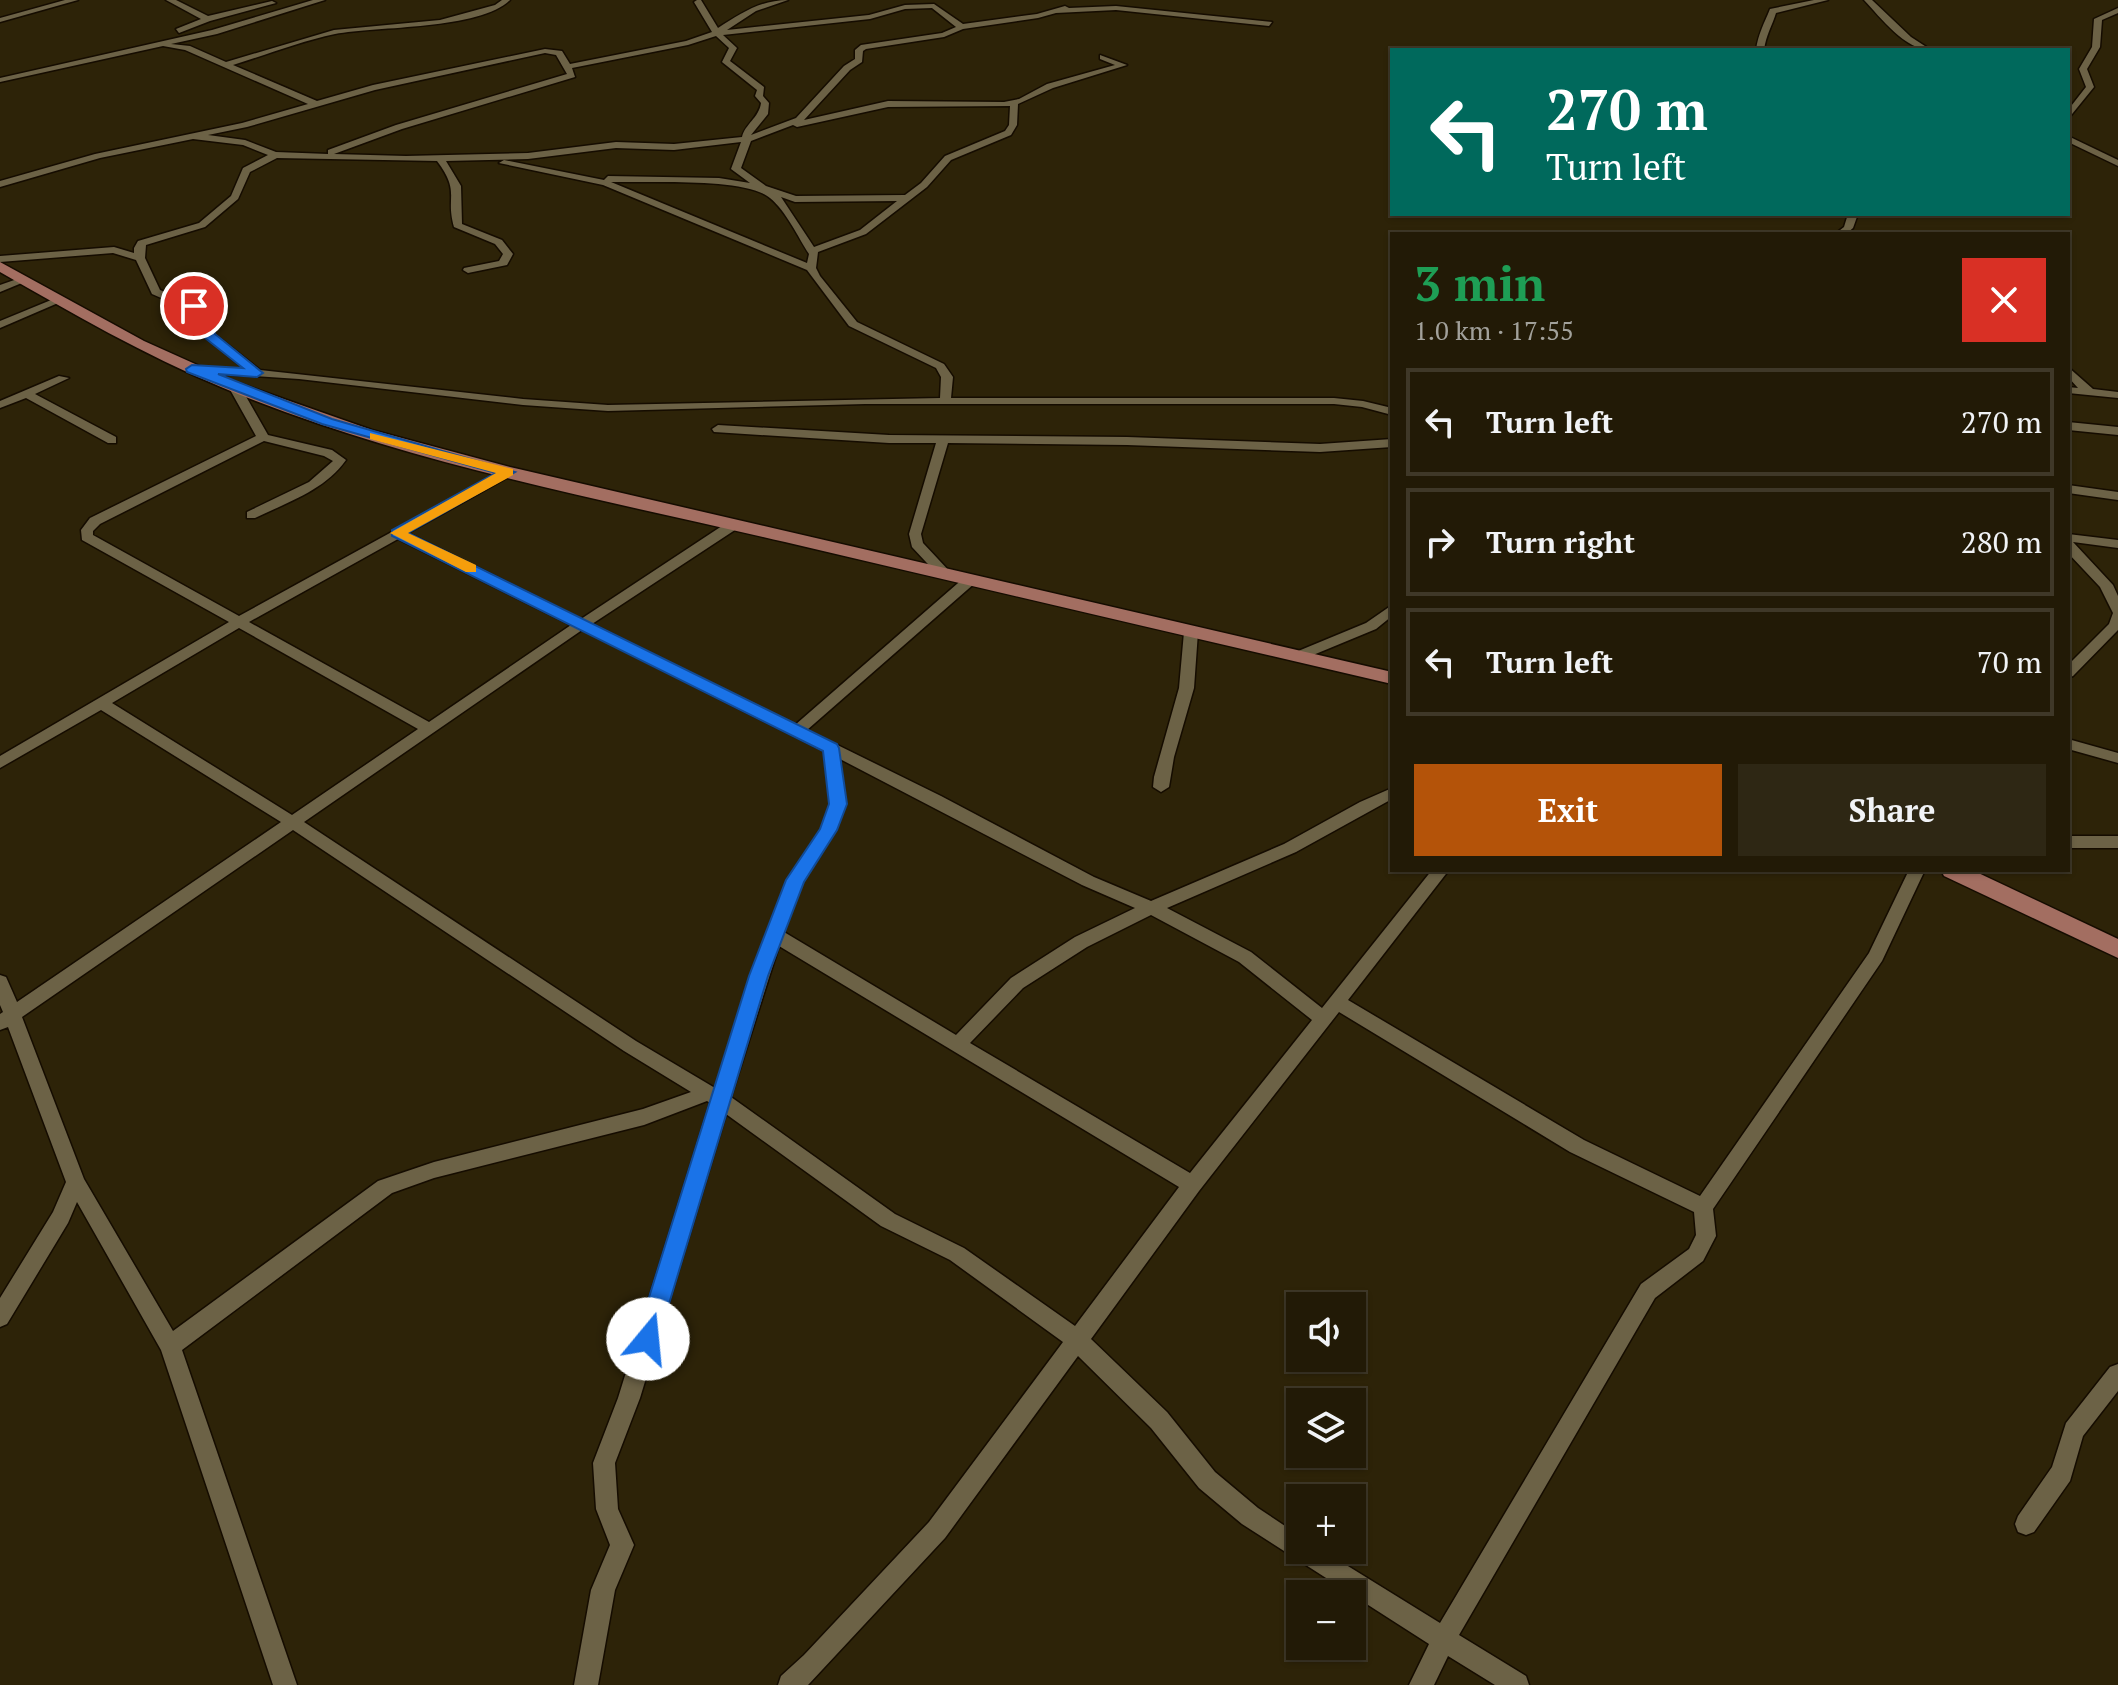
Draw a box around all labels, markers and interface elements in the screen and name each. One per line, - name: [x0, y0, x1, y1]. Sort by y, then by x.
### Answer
- text: 270 m: [1546, 72, 1708, 146]
- icon: left: [1414, 80, 1518, 184]
- text: Turn left: [1546, 143, 1686, 190]
- text: 3 min: [1414, 251, 1545, 315]
- button: close: [1962, 258, 2046, 342]
- pin: [160, 272, 228, 340]
- icon: arrive: [172, 284, 216, 328]
- text: 1.0 km · 17:55: [1414, 313, 1574, 347]
- icon: left: [1418, 400, 1462, 444]
- text: Turn left: [1486, 402, 1613, 442]
- text: 270 m: [1961, 402, 2042, 442]
- icon: right: [1418, 520, 1462, 564]
- text: Turn right: [1486, 522, 1635, 562]
- text: 280 m: [1961, 522, 2042, 562]
- icon: left: [1418, 640, 1462, 684]
- text: Turn left: [1486, 642, 1613, 682]
- text: 70 m: [1977, 642, 2042, 682]
- button: Exit: [1414, 764, 1722, 856]
- button: Share: [1738, 764, 2046, 856]
- map controls: [1286, 1292, 1366, 1660]
- button: sound: [1286, 1292, 1366, 1372]
- position arrow: [606, 1297, 690, 1381]
- button: layers: [1286, 1388, 1366, 1468]
- button: +: [1286, 1484, 1366, 1564]
- button: −: [1286, 1580, 1366, 1660]

